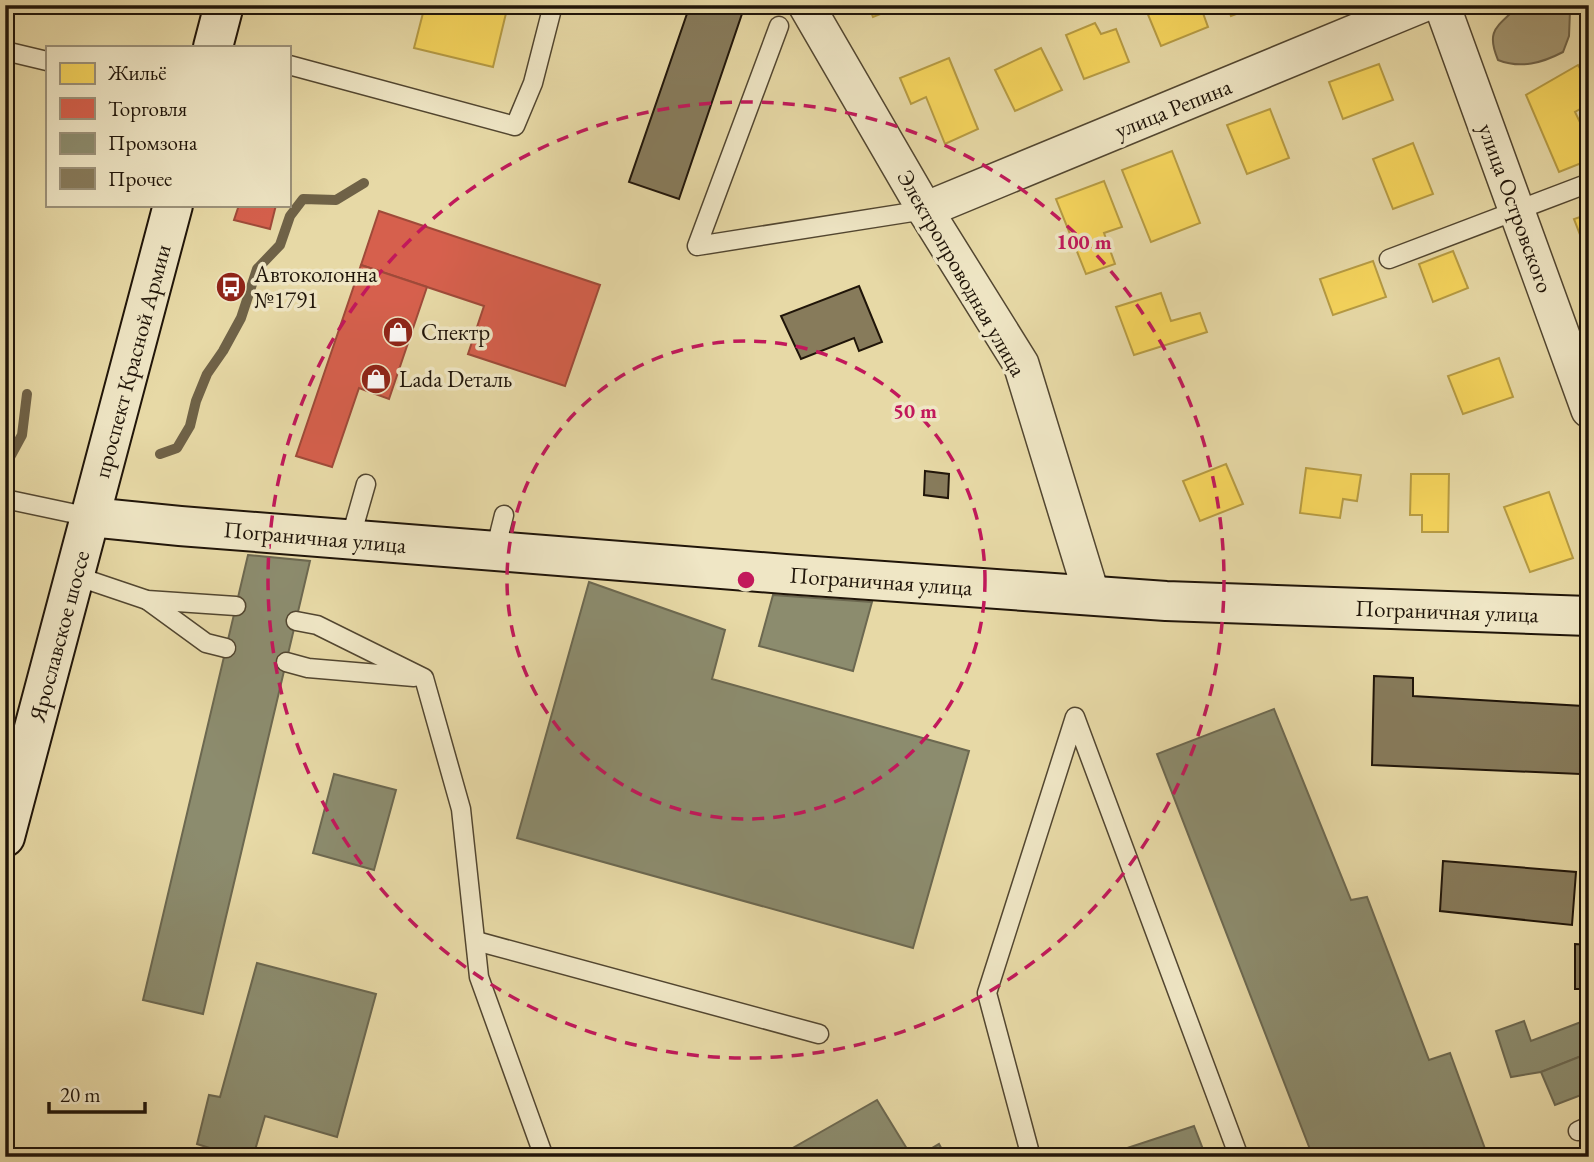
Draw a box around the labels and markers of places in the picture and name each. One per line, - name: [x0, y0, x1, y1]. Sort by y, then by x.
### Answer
- place label: Автоколонна №1791: [253, 259, 378, 315]
- bus stop icon: Автоколонна №1791: [214, 270, 248, 304]
- shop icon: Спектр: [381, 315, 415, 349]
- place label: Спектр: [421, 317, 490, 347]
- shop icon: Lada Dеталь: [359, 362, 393, 396]
- place label: Lada Dеталь: [399, 364, 512, 394]
- centre of rings: [734, 568, 758, 592]

